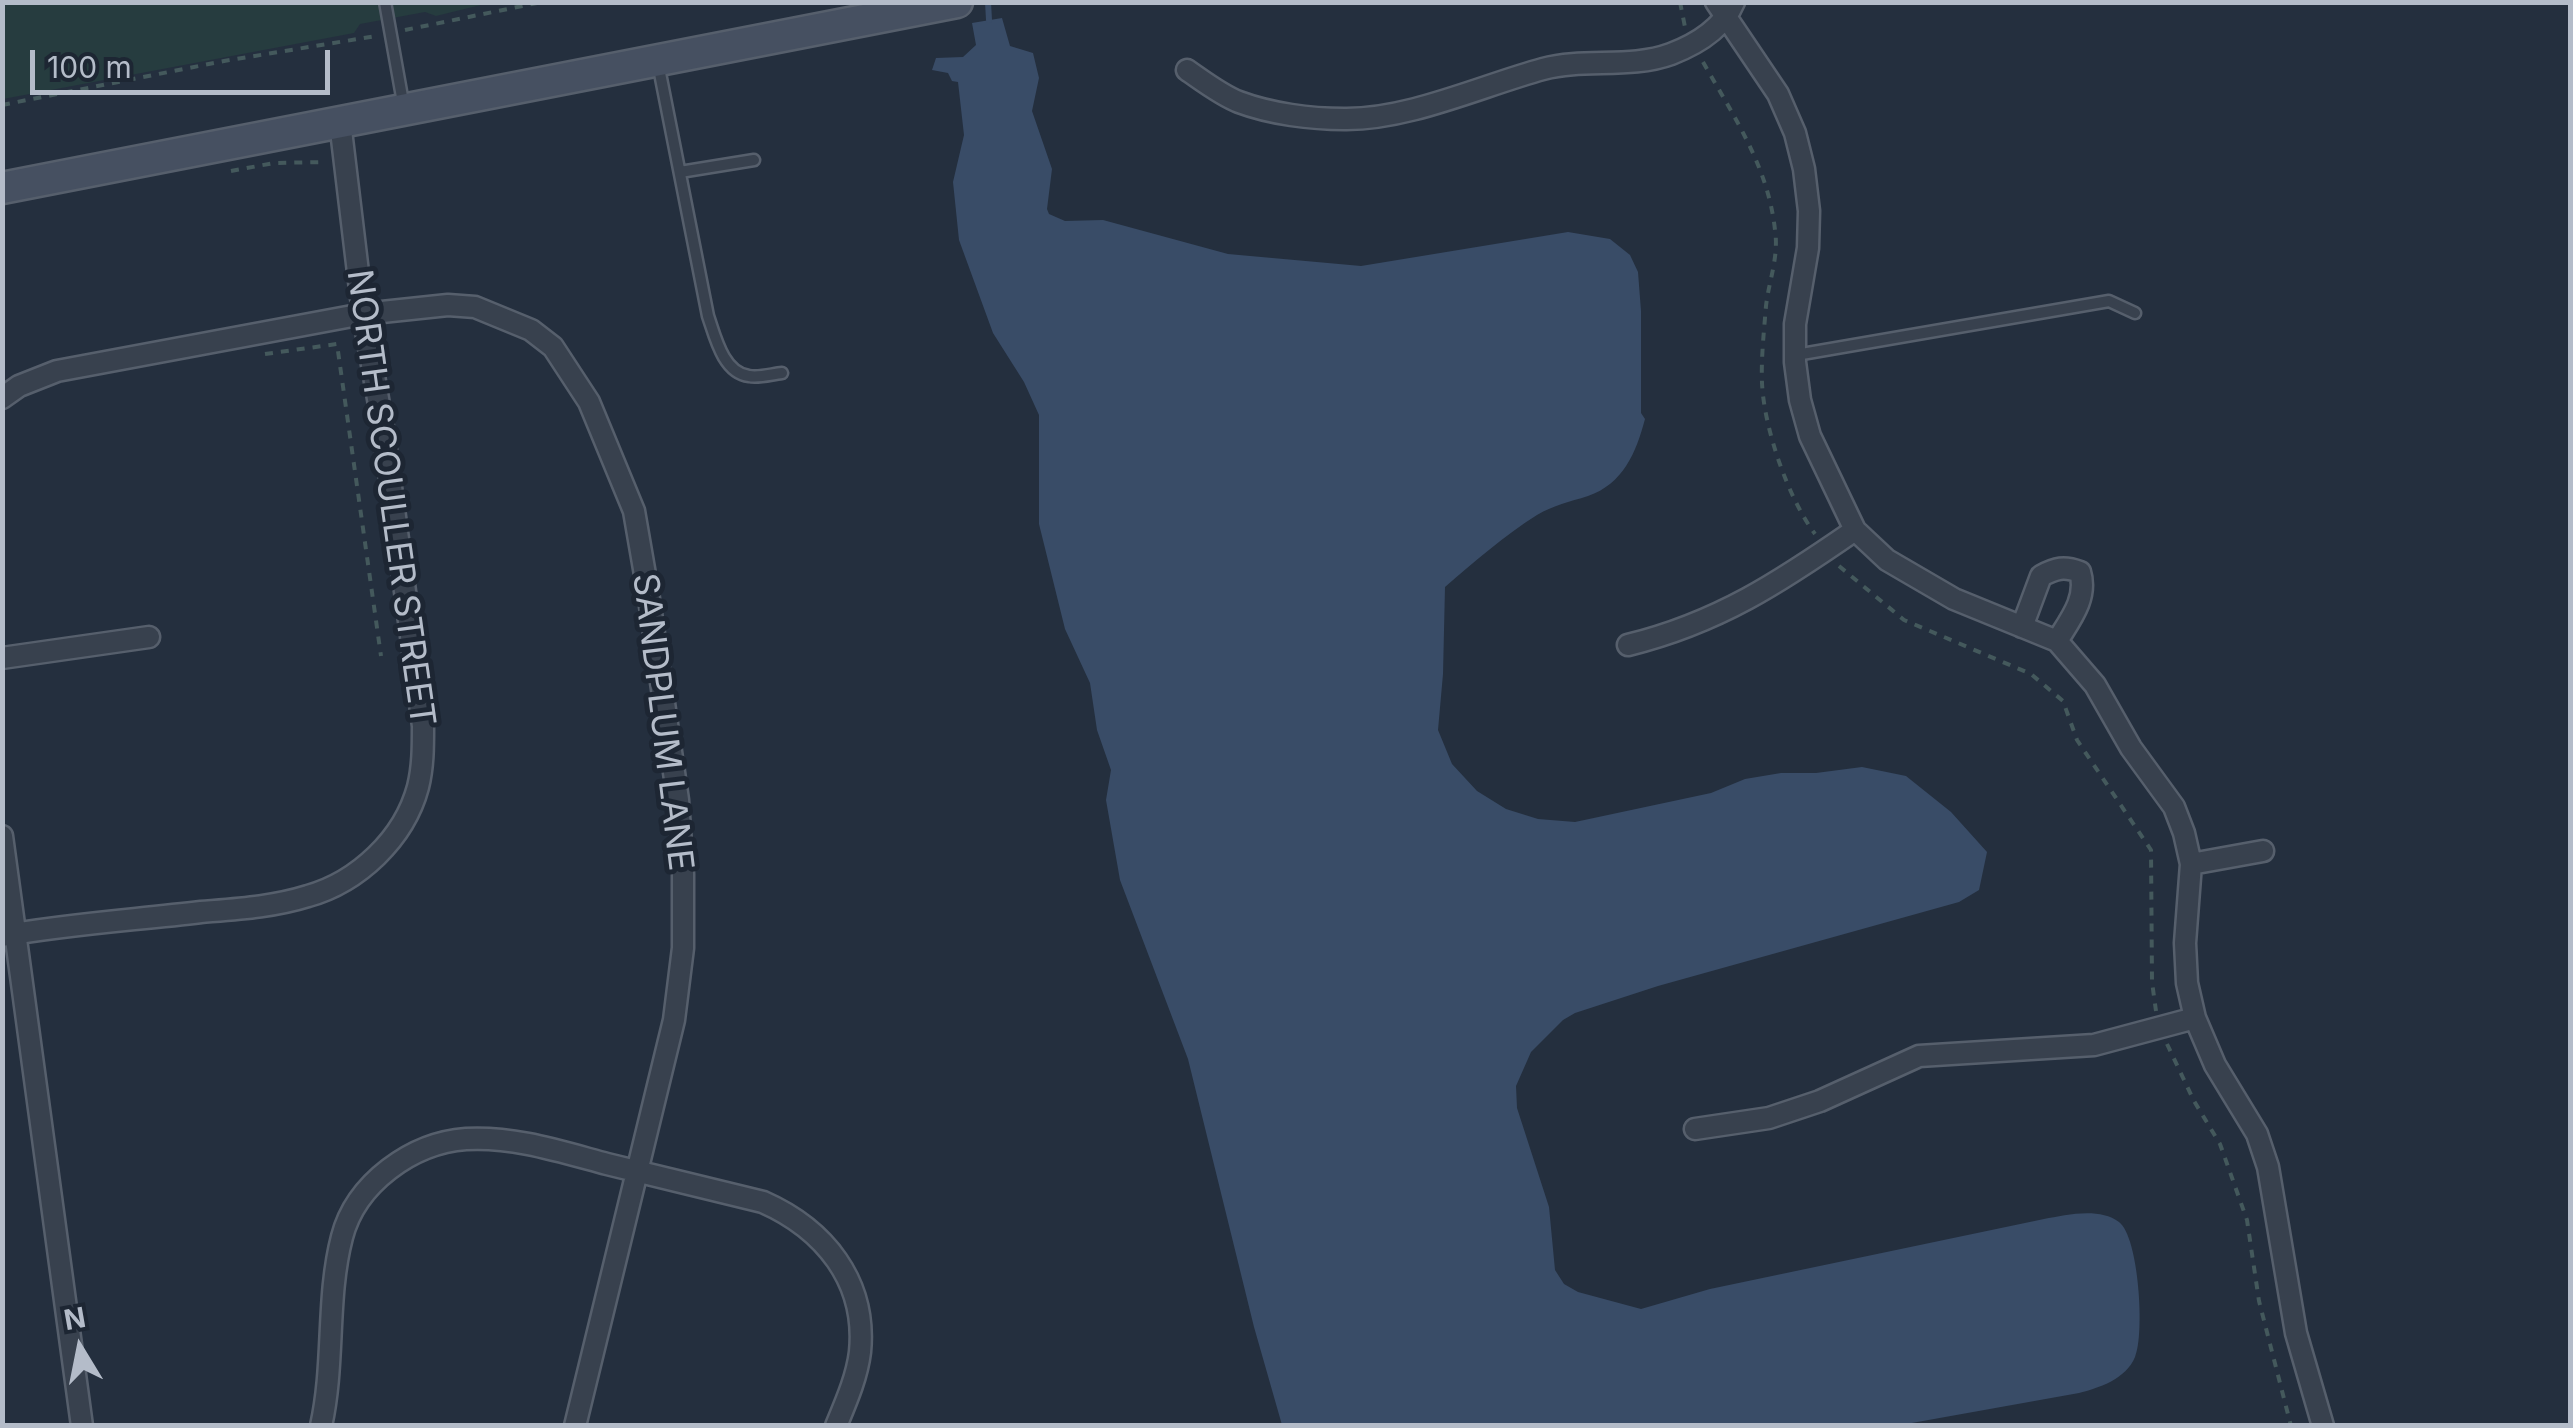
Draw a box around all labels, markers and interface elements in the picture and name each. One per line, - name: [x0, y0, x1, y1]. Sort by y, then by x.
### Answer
- scale bar: [35, 30, 335, 92]
- text: 100 m: [47, 49, 132, 85]
- street label: NORTH SCOULLER STREET: [337, 267, 443, 729]
- street label: SANDPLUM LANE: [623, 571, 701, 873]
- north arrow: [30, 1298, 130, 1398]
- text: N: [61, 1300, 88, 1337]

